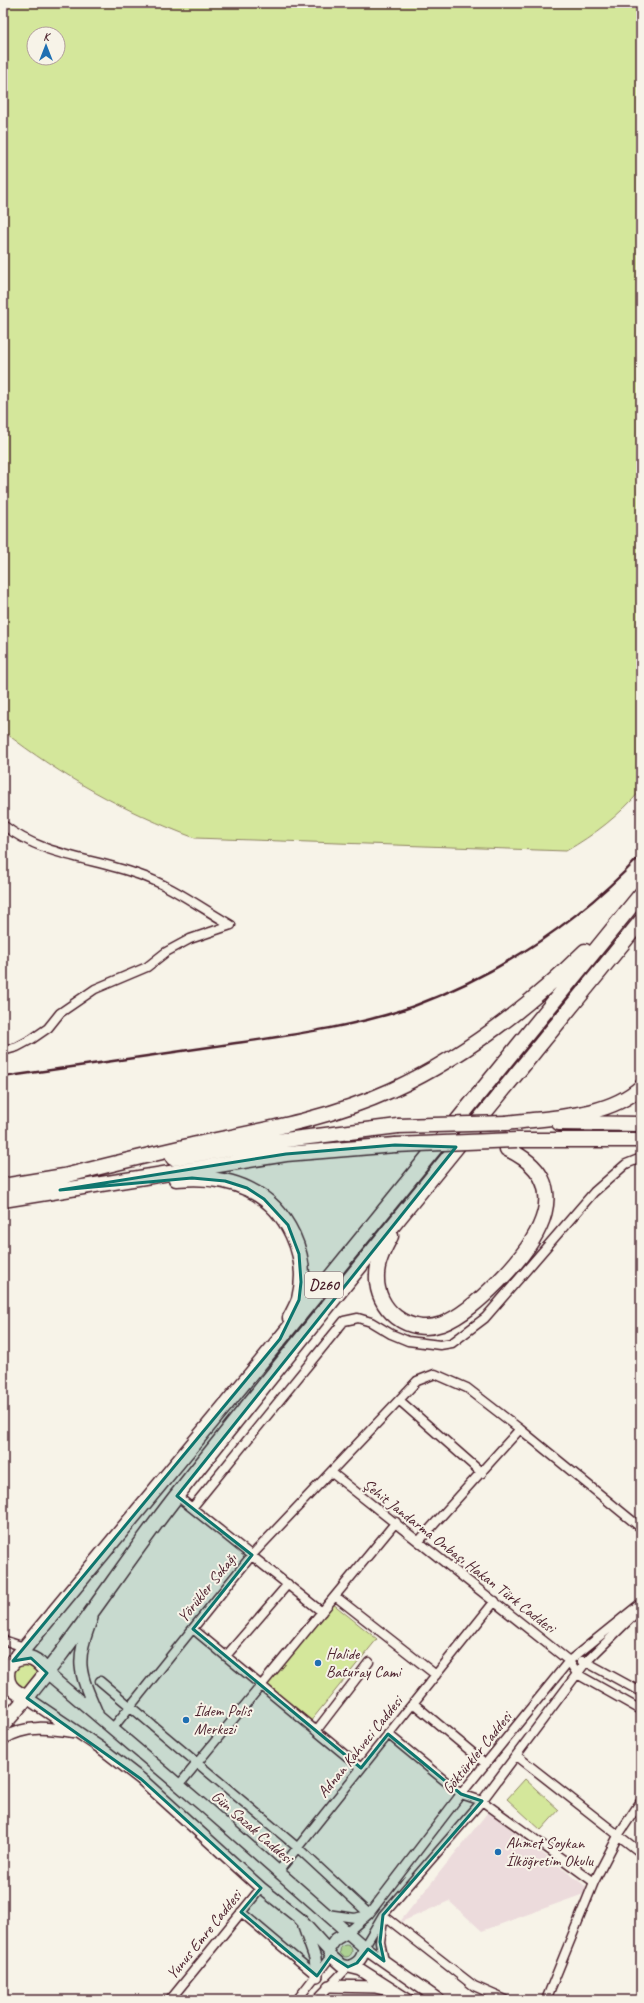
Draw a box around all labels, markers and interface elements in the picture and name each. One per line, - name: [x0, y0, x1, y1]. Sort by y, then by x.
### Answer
- north arrow: [26, 26, 66, 66]
- text: K: [43, 29, 51, 43]
- road number: D260: [305, 1272, 343, 1298]
- street label: Şehit Jandarma Onbaşı Hakan Türk Caddesi: [359, 1474, 561, 1639]
- street label: Yörükler Sokağı: [173, 1549, 242, 1627]
- place label: Halide Baturay Cami: [326, 1644, 403, 1682]
- marker: Halide Baturay Cami: [313, 1658, 323, 1668]
- street label: Adnan Kahveci Caddesi: [313, 1691, 408, 1802]
- place label: İldem Polis Merkezi: [194, 1701, 253, 1739]
- street label: Göktürkler Caddesi: [438, 1706, 517, 1798]
- marker: İldem Polis Merkezi: [181, 1715, 191, 1725]
- street label: Gün Sazak Caddesi: [207, 1786, 298, 1869]
- place label: Ahmet Soykan İlköğretim Okulu: [506, 1833, 594, 1871]
- marker: Ahmet Soykan İlköğretim Okulu: [493, 1847, 503, 1857]
- street label: Yunus Emre Caddesi: [162, 1885, 247, 1983]

